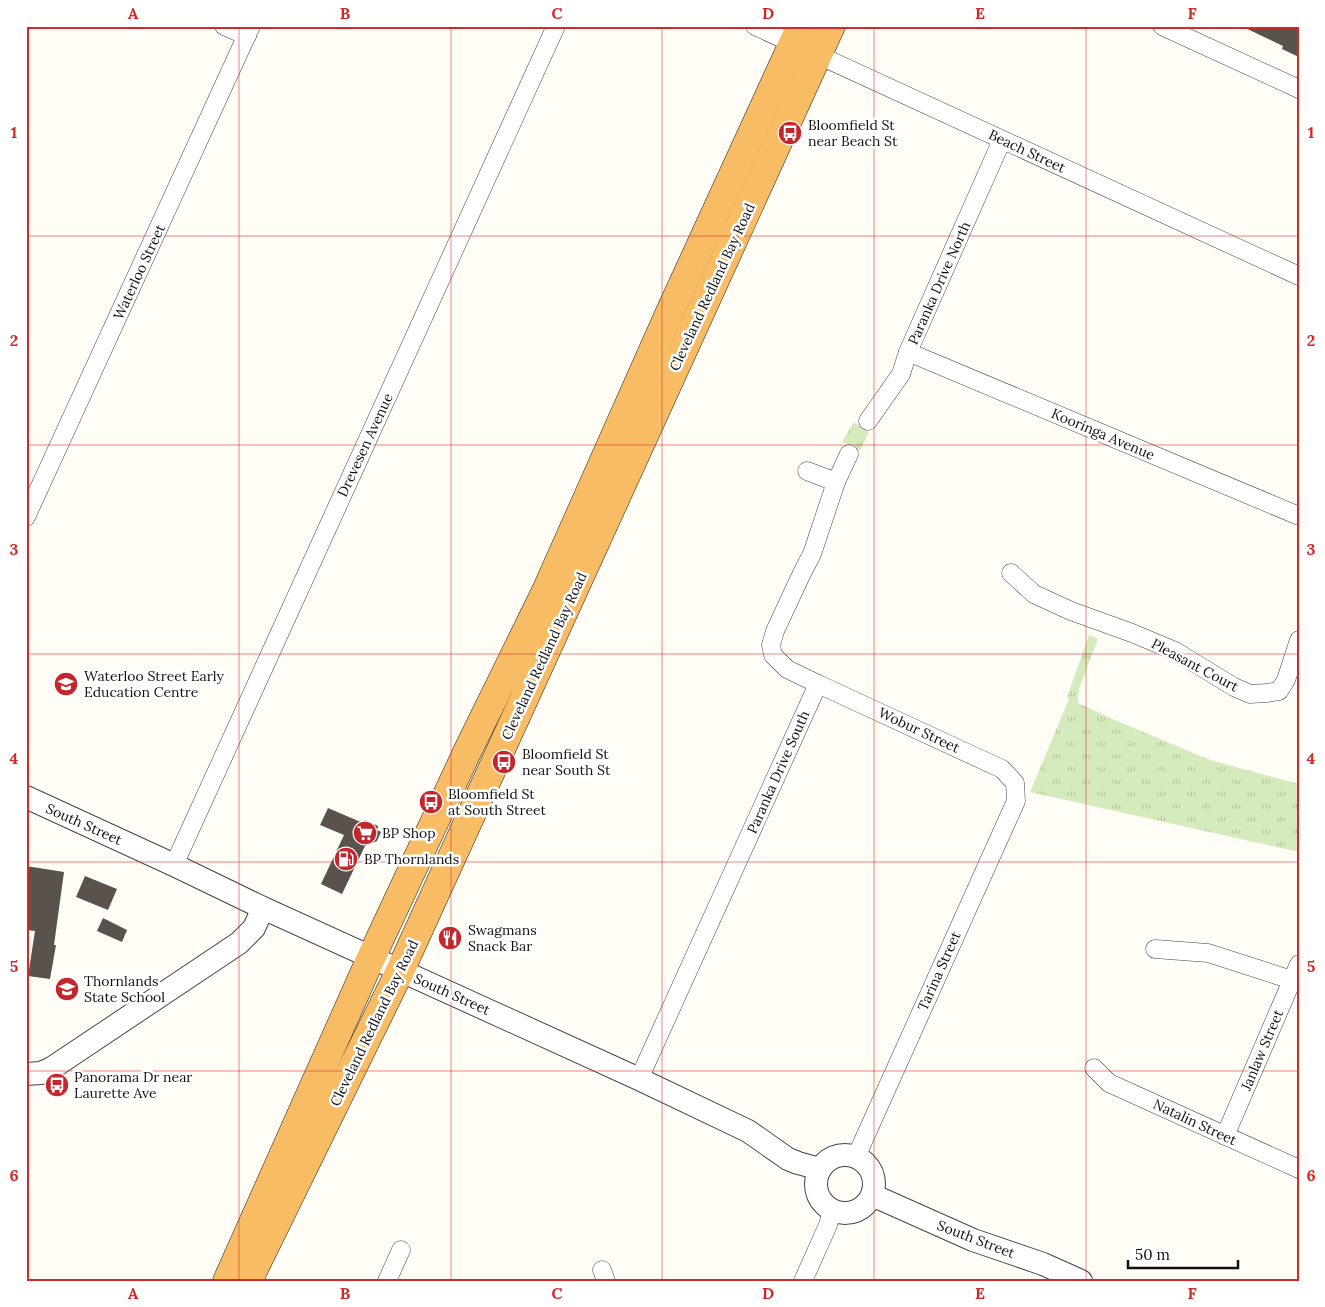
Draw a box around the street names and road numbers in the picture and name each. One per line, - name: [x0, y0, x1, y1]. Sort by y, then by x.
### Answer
- street label: Beach Street: [986, 125, 1069, 177]
- street label: Cleveland Redland Bay Road: [665, 200, 759, 374]
- street label: Paranka Drive North: [904, 219, 974, 347]
- street label: Waterloo Street: [109, 221, 169, 323]
- street label: Drevesen Avenue: [333, 390, 397, 500]
- street label: Kooringa Avenue: [1049, 404, 1158, 464]
- street label: Cleveland Redland Bay Road: [497, 569, 591, 743]
- street label: Pleasant Court: [1148, 634, 1242, 696]
- street label: Wobur Street: [876, 703, 963, 757]
- street label: Paranka Drive South: [743, 708, 813, 836]
- street label: South Street: [43, 799, 125, 849]
- street label: Tarina Street: [914, 928, 965, 1013]
- street label: Cleveland Redland Bay Road: [326, 937, 422, 1109]
- street label: South Street: [411, 969, 493, 1019]
- street label: Janlaw Street: [1236, 1006, 1287, 1094]
- street label: Natalin Street: [1150, 1095, 1240, 1149]
- street label: South Street: [935, 1216, 1018, 1262]

